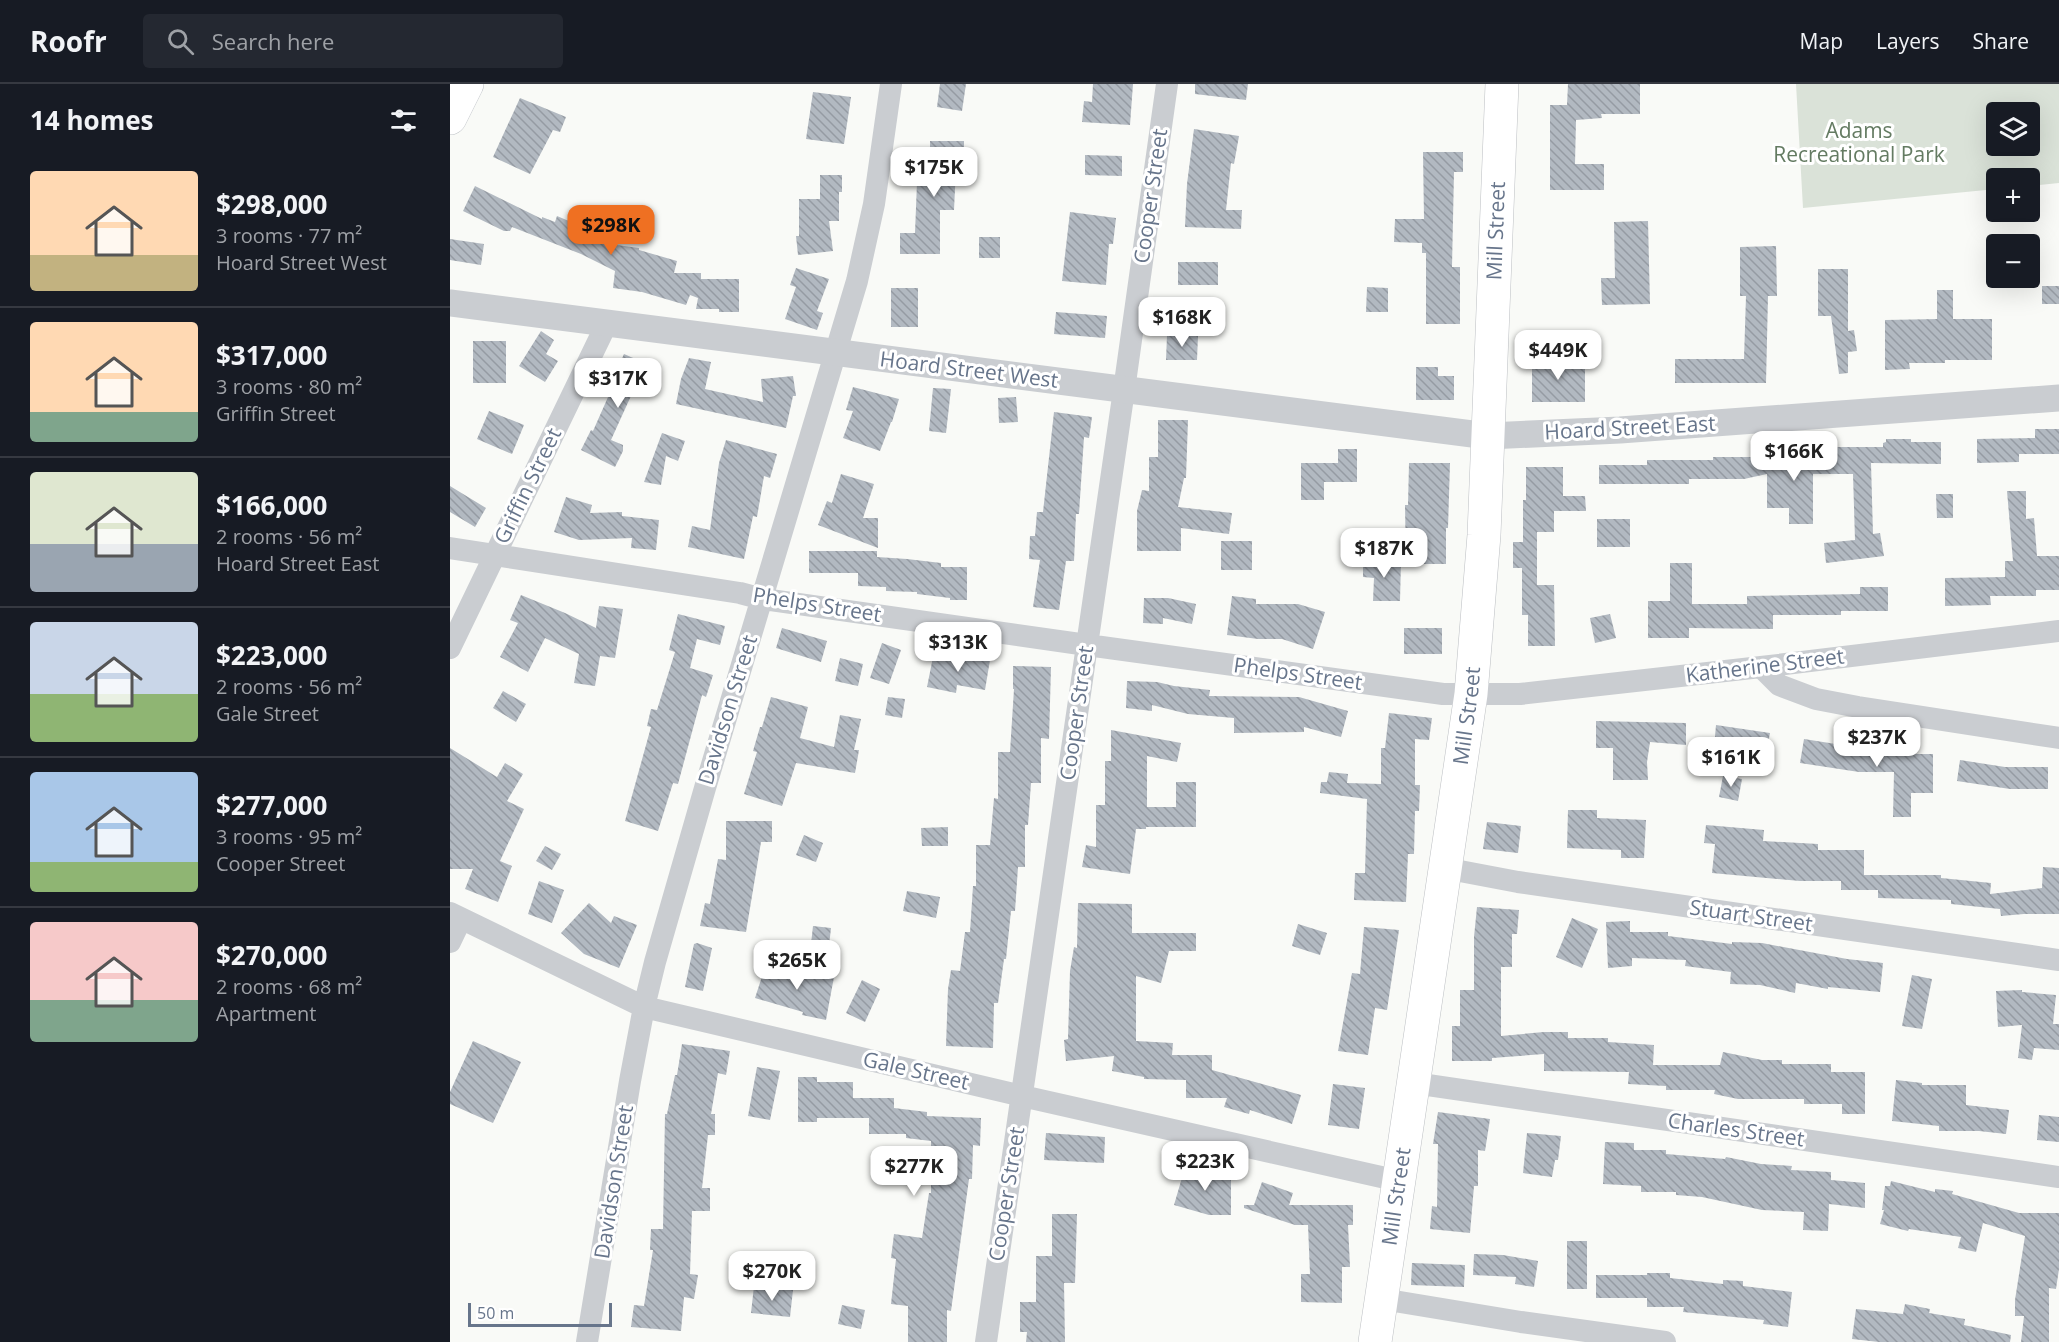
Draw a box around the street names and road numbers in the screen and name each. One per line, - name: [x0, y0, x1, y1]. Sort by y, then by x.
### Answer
- street label: Cooper Street: [1127, 127, 1173, 265]
- street label: Mill Street: [1479, 181, 1511, 281]
- street label: Hoard Street West: [878, 344, 1060, 394]
- street label: Hoard Street East: [1544, 409, 1716, 445]
- street label: Griffin Street: [487, 423, 567, 548]
- street label: Phelps Street: [751, 580, 883, 628]
- street label: Davidson Street: [691, 631, 763, 788]
- street label: Katherine Street: [1684, 641, 1846, 689]
- street label: Cooper Street: [1053, 644, 1099, 782]
- street label: Phelps Street: [1232, 650, 1364, 696]
- street label: Mill Street: [1446, 665, 1486, 767]
- street label: Stuart Street: [1688, 893, 1814, 937]
- street label: Gale Street: [860, 1044, 972, 1096]
- street label: Davidson Street: [587, 1103, 639, 1261]
- street label: Charles Street: [1666, 1106, 1806, 1152]
- street label: Cooper Street: [982, 1125, 1030, 1263]
- street label: Mill Street: [1374, 1145, 1417, 1247]

